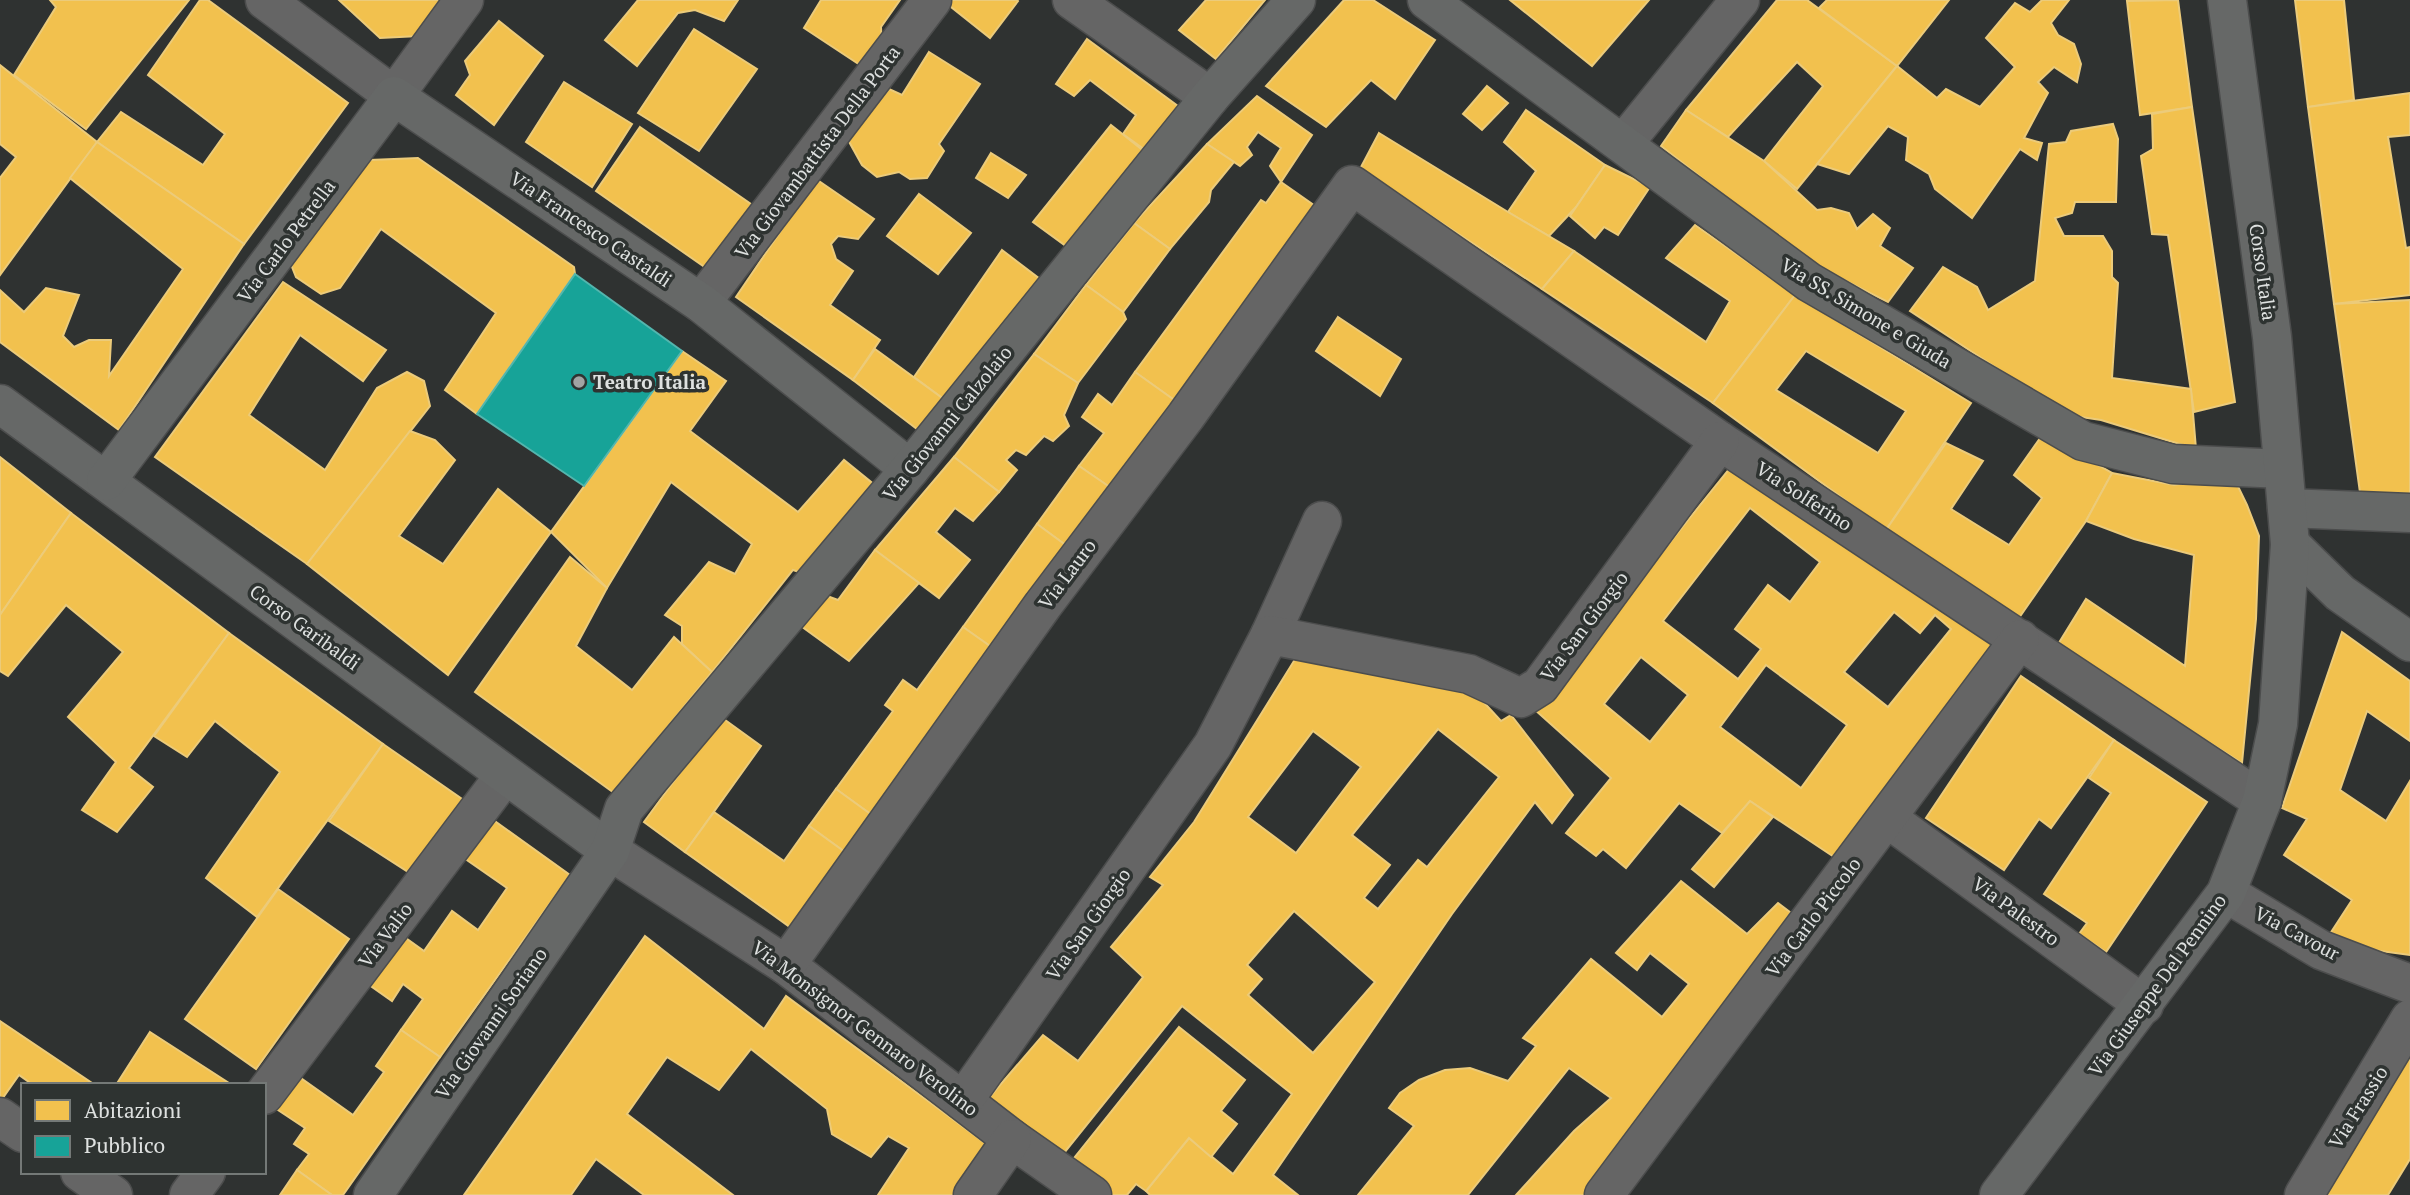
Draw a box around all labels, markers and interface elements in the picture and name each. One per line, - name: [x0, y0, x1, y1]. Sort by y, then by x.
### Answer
- street label: Via Giovambattista Della Porta: [728, 40, 905, 263]
- street label: Via Francesco Castaldi: [506, 165, 677, 292]
- street label: Via Carlo Petrella: [231, 174, 340, 307]
- street label: Corso Italia: [2244, 222, 2283, 322]
- street label: Via SS. Simone e Giuda: [1776, 252, 1957, 374]
- street label: Via Giovanni Calzolaio: [876, 340, 1017, 505]
- place label: Teatro Italia: [593, 369, 706, 394]
- marker: Teatro Italia: [571, 374, 587, 390]
- street label: Via Solferino: [1751, 455, 1857, 536]
- street label: Via Lauro: [1032, 534, 1101, 614]
- street label: Via San Giorgio: [1534, 566, 1633, 686]
- street label: Corso Garibaldi: [245, 578, 365, 675]
- street label: Via Carlo Piccolo: [1759, 852, 1866, 982]
- street label: Via San Giorgio: [1040, 863, 1136, 985]
- street label: Via Palestro: [1968, 870, 2065, 951]
- street label: Via Giuseppe Del Pennino: [2082, 888, 2231, 1081]
- street label: Via Valio: [352, 897, 417, 972]
- street label: Via Cavour: [2250, 900, 2345, 966]
- street label: Via Monsignor Gennaro Verolino: [747, 934, 984, 1121]
- street label: Via Giovanni Soriano: [429, 942, 552, 1103]
- street label: Via Frassio: [2322, 1061, 2393, 1153]
- legend: [21, 1083, 266, 1174]
- text: Abitazioni: [84, 1096, 181, 1124]
- text: Pubblico: [84, 1131, 165, 1159]

